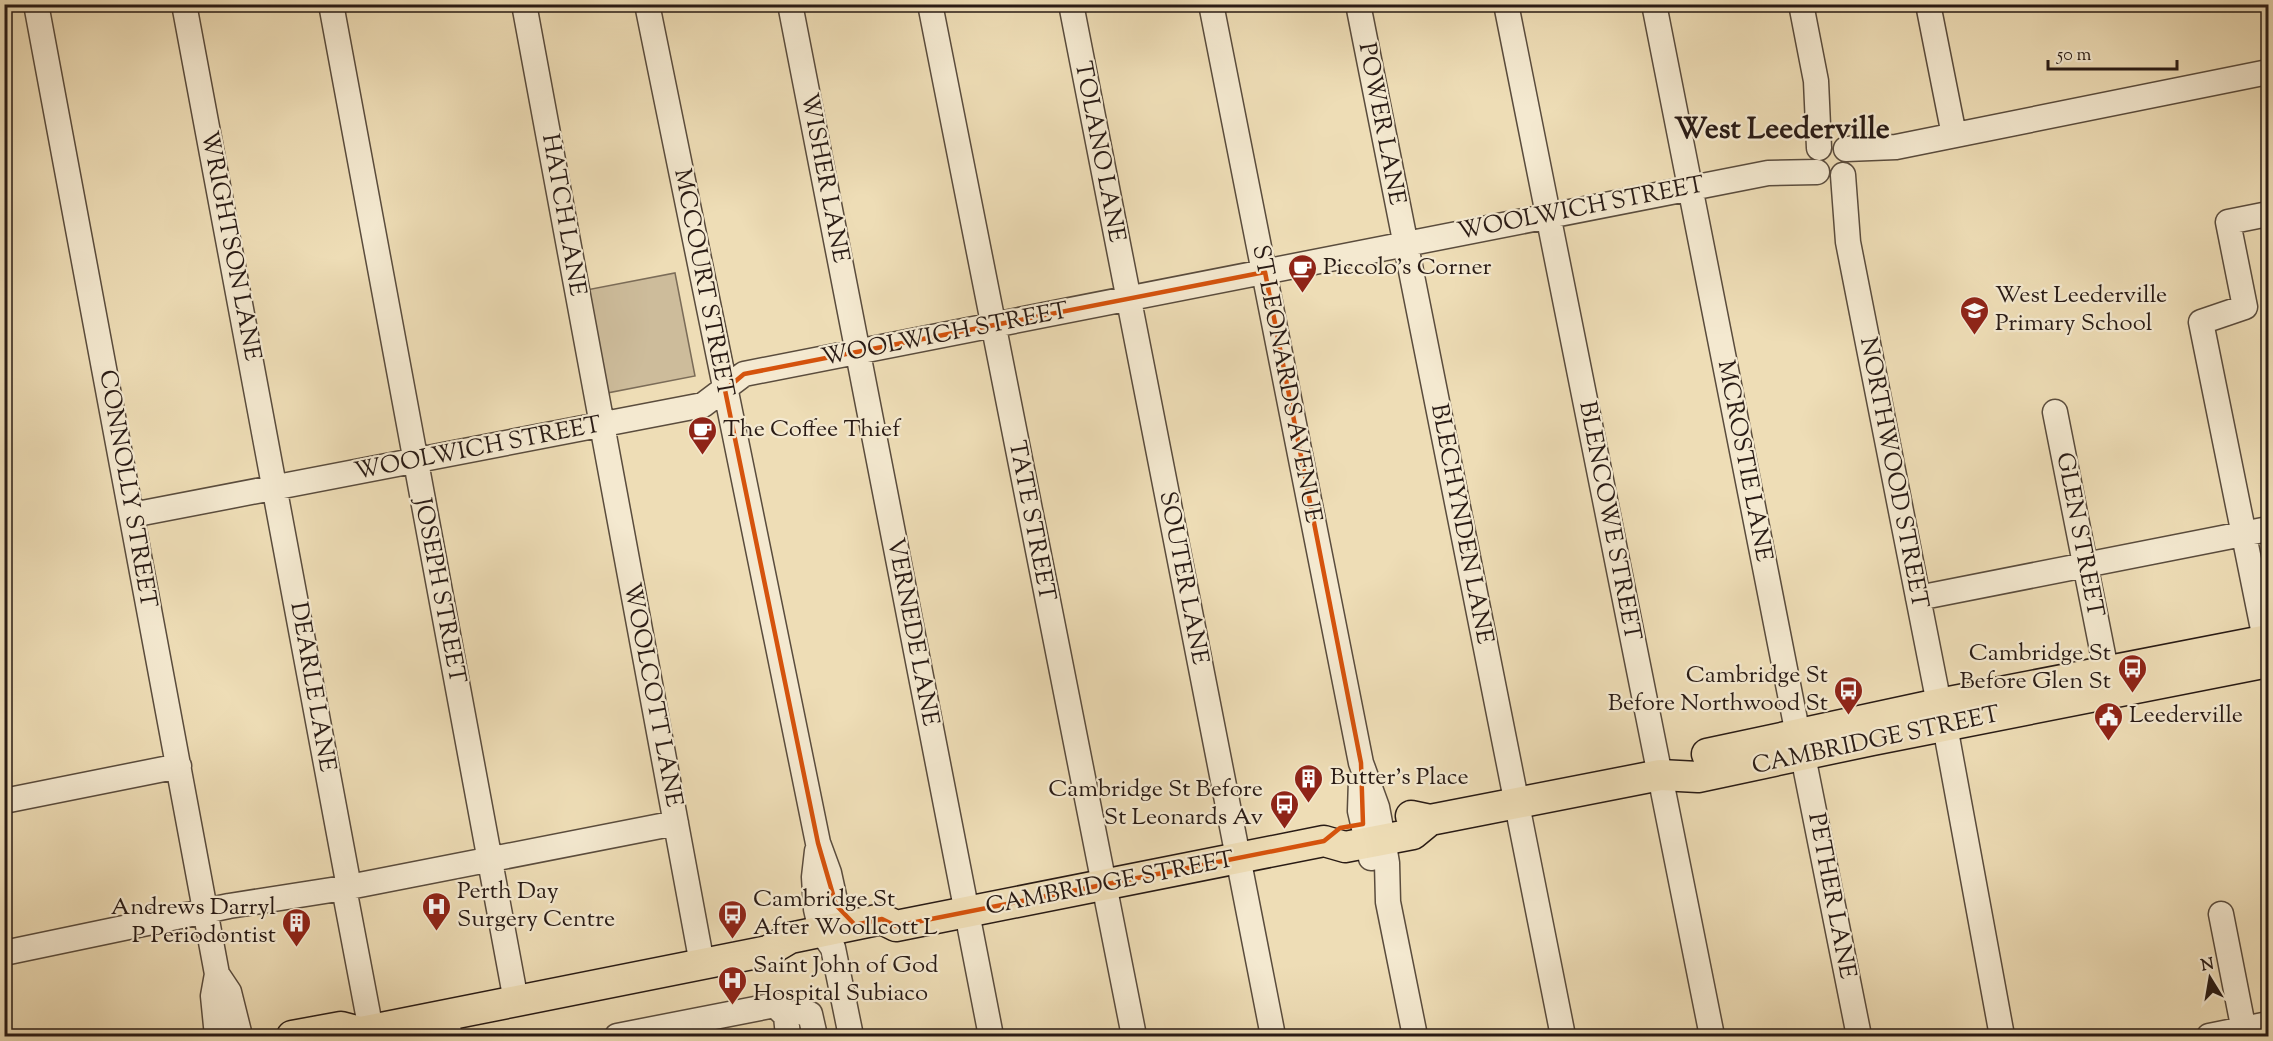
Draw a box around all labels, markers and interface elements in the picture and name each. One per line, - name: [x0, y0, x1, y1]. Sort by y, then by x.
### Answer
- scale bar: [2048, 33, 2177, 71]
- street label: POWER LANE: [1349, 40, 1413, 209]
- text: 50 m: [2056, 43, 2092, 69]
- street label: TOLANO LANE: [1065, 59, 1133, 246]
- street label: WISHER LANE: [791, 90, 857, 266]
- district label: West Leederville: [1674, 109, 1890, 152]
- street label: WRIGHTSON LANE: [191, 128, 269, 364]
- street label: HATCH LANE: [532, 131, 594, 299]
- street label: MCCOURT STREET: [664, 166, 742, 400]
- street label: WOOLWICH STREET: [1455, 168, 1708, 250]
- street label: ST LEONARDS AVENUE: [1242, 242, 1330, 526]
- place label: Piccolo's Corner: [1323, 251, 1492, 285]
- cafe icon: Piccolo's Corner: [1286, 252, 1318, 294]
- place label: West Leederville Primary School: [1995, 279, 2167, 341]
- street label: WOOLWICH STREET: [819, 294, 1072, 376]
- school or university icon: West Leederville Primary School: [1958, 294, 1990, 336]
- street label: NORTHWOOD STREET: [1850, 334, 1936, 612]
- street label: MCROSTIE LANE: [1708, 357, 1780, 565]
- street label: CONNOLLY STREET: [89, 367, 165, 611]
- street label: BLENCOWE STREET: [1569, 398, 1649, 644]
- street label: BLECHYNDEN LANE: [1421, 401, 1501, 648]
- street label: WOOLWICH STREET: [352, 408, 605, 490]
- place label: The Coffee Thief: [723, 413, 902, 447]
- cafe icon: The Coffee Thief: [686, 414, 718, 456]
- street label: TATE STREET: [999, 438, 1063, 604]
- street label: GLEN STREET: [2046, 450, 2112, 620]
- street label: SOUTER LANE: [1150, 489, 1217, 668]
- street label: JOSEPH STREET: [404, 493, 474, 687]
- street label: VERNEDE LANE: [877, 535, 947, 729]
- street label: WOOLCOTT LANE: [614, 580, 691, 811]
- street label: DEARLE LANE: [280, 599, 344, 775]
- place label: Cambridge St Before Glen St: [1959, 637, 2111, 699]
- bus stop icon: Cambridge St Before Glen St: [2116, 652, 2148, 694]
- place label: Cambridge St Before Northwood St: [1608, 659, 1828, 721]
- bus stop icon: Cambridge St Before Northwood St: [1833, 674, 1865, 716]
- street label: CAMBRIDGE STREET: [1749, 698, 2003, 784]
- place label: Leederville: [2129, 699, 2243, 733]
- public building icon: Leederville: [2092, 700, 2124, 742]
- place label: Butter's Place: [1330, 761, 1469, 795]
- building icon: Butter's Place: [1293, 762, 1325, 804]
- place label: Cambridge St Before St Leonards Av: [1048, 773, 1263, 835]
- bus stop icon: Cambridge St Before St Leonards Av: [1268, 788, 1300, 830]
- street label: PETHER LANE: [1798, 810, 1864, 982]
- street label: CAMBRIDGE STREET: [983, 843, 1237, 925]
- place label: Perth Day Surgery Centre: [457, 875, 615, 937]
- place label: Cambridge St After Woollcott L: [753, 883, 938, 945]
- hospital icon: Perth Day Surgery Centre: [420, 890, 452, 932]
- place label: Andrews Darryl P Periodontist: [111, 891, 276, 953]
- bus stop icon: Cambridge St After Woollcott L: [716, 898, 748, 940]
- building icon: Andrews Darryl P Periodontist: [281, 906, 313, 948]
- north arrow: [2180, 948, 2240, 1008]
- place label: Saint John of God Hospital Subiaco: [753, 949, 939, 1011]
- text: N: [2199, 953, 2216, 978]
- hospital icon: Saint John of God Hospital Subiaco: [716, 964, 748, 1006]

